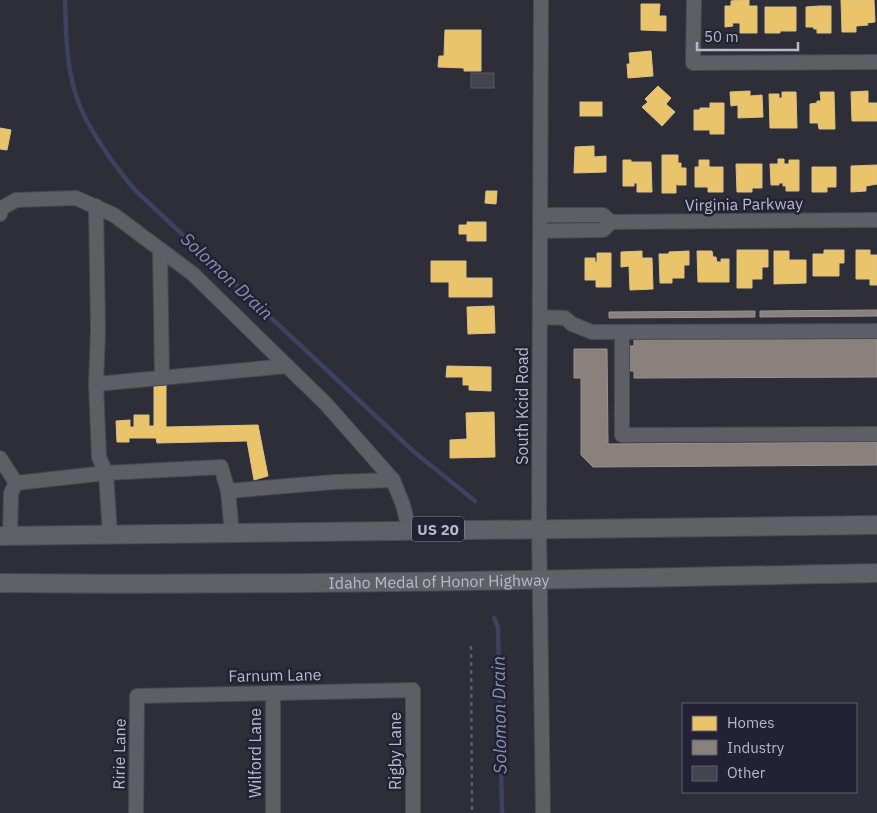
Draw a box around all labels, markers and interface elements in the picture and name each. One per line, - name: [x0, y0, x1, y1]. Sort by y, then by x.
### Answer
- scale bar: [697, 20, 798, 52]
- text: 50 m: [704, 27, 739, 46]
- street label: Virginia Parkway: [685, 193, 803, 215]
- water label: Solomon Drain: [176, 227, 278, 325]
- street label: South Kcid Road: [512, 347, 532, 465]
- road number: US 20: [412, 516, 464, 542]
- street label: Idaho Medal of Honor Highway: [328, 570, 550, 593]
- water label: Solomon Drain: [486, 656, 512, 774]
- street label: Farnum Lane: [228, 664, 322, 686]
- legend: [682, 703, 857, 793]
- street label: Wilford Lane: [245, 708, 265, 798]
- street label: Rigby Lane: [385, 712, 405, 790]
- text: Homes: [727, 713, 775, 732]
- street label: Ririe Lane: [108, 718, 130, 790]
- text: Industry: [727, 738, 785, 757]
- text: Other: [727, 763, 766, 782]

